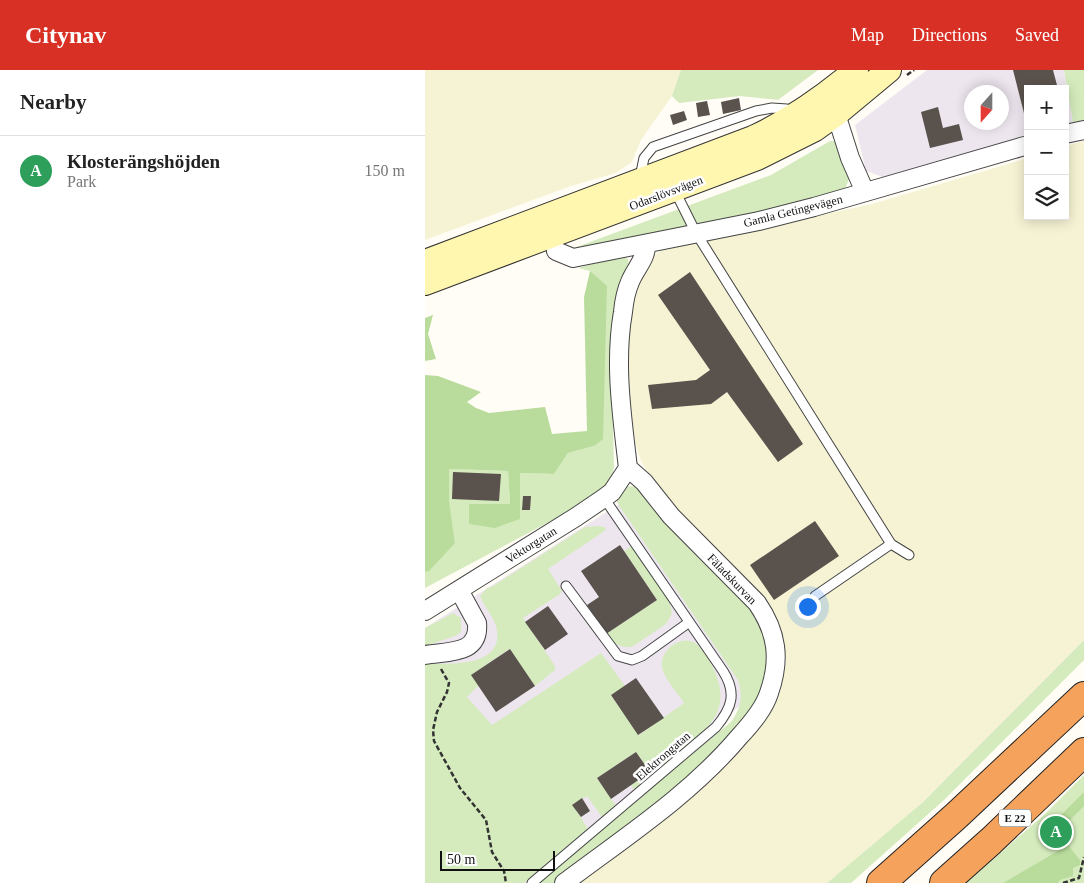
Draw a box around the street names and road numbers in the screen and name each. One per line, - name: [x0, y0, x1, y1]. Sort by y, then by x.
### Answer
- street label: Odarslövsvägen: [627, 173, 705, 213]
- street label: Gamla Getingevägen: [742, 192, 844, 230]
- street label: Vektorgatan: [503, 524, 559, 566]
- street label: Fäladskurvan: [705, 551, 759, 607]
- street label: Elektrongatan: [633, 729, 693, 783]
- road number: E 22: [999, 810, 1031, 826]

